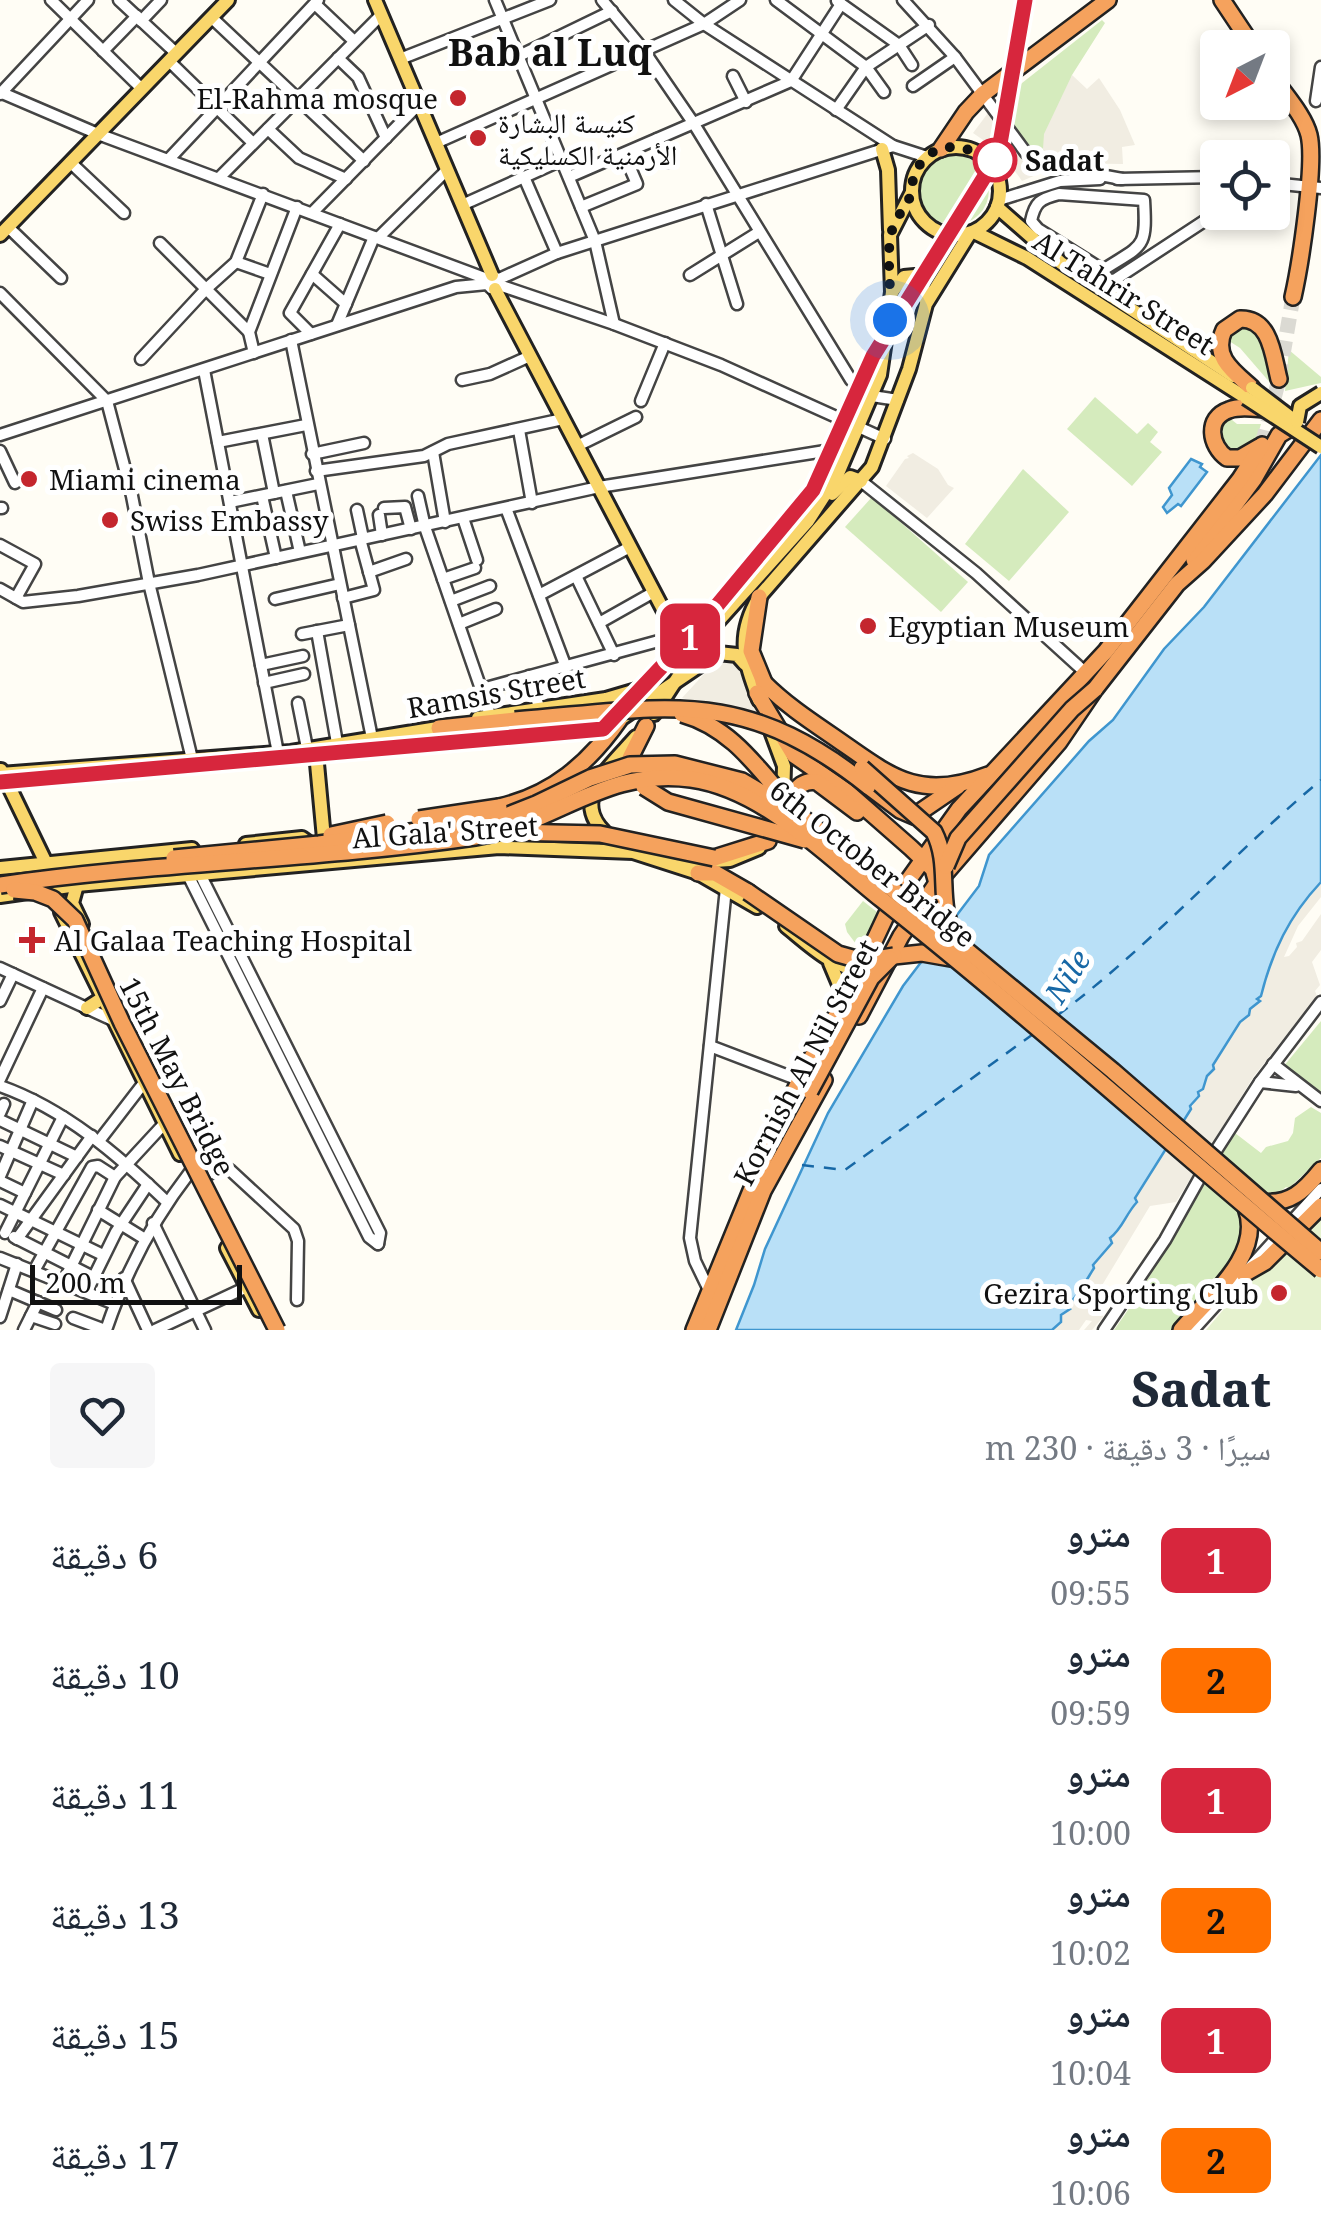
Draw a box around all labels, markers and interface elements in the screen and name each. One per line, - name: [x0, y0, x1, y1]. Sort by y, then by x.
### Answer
- district label: Bab al Luq: [448, 25, 652, 77]
- north arrow: [1200, 30, 1290, 120]
- map controls: [1200, 30, 1290, 230]
- place label: El-Rahma mosque: [197, 79, 438, 117]
- marker: El-Rahma mosque: [447, 87, 469, 109]
- place label: كنيسة البشارة الأرمنية الكسليكية: [498, 103, 677, 173]
- marker: كنيسة البشارة الأرمنية الكسليكية: [467, 127, 489, 149]
- marker: Sadat: [974, 139, 1016, 181]
- button: locate: [1200, 140, 1290, 230]
- place label: Sadat: [1025, 141, 1104, 179]
- street label: Al Tahrir Street: [1026, 221, 1222, 363]
- your location: [865, 295, 915, 345]
- place label: Miami cinema: [49, 460, 241, 498]
- marker: Miami cinema: [18, 468, 40, 490]
- place label: Swiss Embassy: [130, 501, 329, 539]
- marker: Swiss Embassy: [99, 509, 121, 531]
- line badge: 1: [658, 604, 722, 668]
- place label: Egyptian Museum: [888, 607, 1129, 645]
- text: 1: [680, 613, 700, 660]
- marker: Egyptian Museum: [857, 615, 879, 637]
- street label: Ramsis Street: [404, 658, 588, 726]
- street label: 6th October Bridge: [762, 771, 984, 955]
- street label: Al Gala' Street: [351, 806, 539, 856]
- place label: Al Galaa Teaching Hospital: [54, 921, 412, 959]
- marker: Al Galaa Teaching Hospital: [19, 927, 45, 953]
- street label: Kornish Al Nil Street: [724, 932, 886, 1192]
- water label: Nile: [1034, 941, 1100, 1011]
- street label: 15th May Bridge: [111, 970, 245, 1182]
- scale bar: [30, 1260, 242, 1304]
- text: 200 m: [45, 1263, 126, 1301]
- place label: Gezira Sporting Club: [983, 1274, 1259, 1312]
- marker: Gezira Sporting Club: [1268, 1282, 1290, 1304]
- text: Sadat: [1131, 1356, 1271, 1421]
- button: heart: [50, 1363, 155, 1468]
- text: سيرًا · 3 دقيقة · 230 m: [985, 1426, 1271, 1469]
- text: مترو: [1065, 1506, 1131, 1558]
- text: 6 دقيقة: [50, 1528, 158, 1580]
- text: 1: [1206, 1537, 1226, 1584]
- text: 09:55: [1050, 1571, 1131, 1614]
- text: مترو: [1065, 1626, 1131, 1678]
- text: 10 دقيقة: [50, 1648, 180, 1700]
- text: 2: [1206, 1657, 1226, 1704]
- text: 09:59: [1050, 1691, 1131, 1734]
- text: مترو: [1065, 1746, 1131, 1798]
- text: 11 دقيقة: [50, 1768, 180, 1820]
- text: 1: [1206, 1777, 1226, 1824]
- text: 10:00: [1050, 1811, 1131, 1854]
- text: مترو: [1065, 1866, 1131, 1918]
- text: 13 دقيقة: [50, 1888, 180, 1940]
- text: 2: [1206, 1897, 1226, 1944]
- text: 10:02: [1050, 1931, 1131, 1974]
- text: مترو: [1065, 1986, 1131, 2038]
- text: 15 دقيقة: [50, 2008, 180, 2060]
- text: 1: [1206, 2017, 1226, 2064]
- text: 10:04: [1050, 2051, 1131, 2094]
- text: مترو: [1065, 2106, 1131, 2158]
- text: 17 دقيقة: [50, 2128, 180, 2180]
- text: 2: [1206, 2137, 1226, 2184]
- text: 10:06: [1050, 2171, 1131, 2214]

